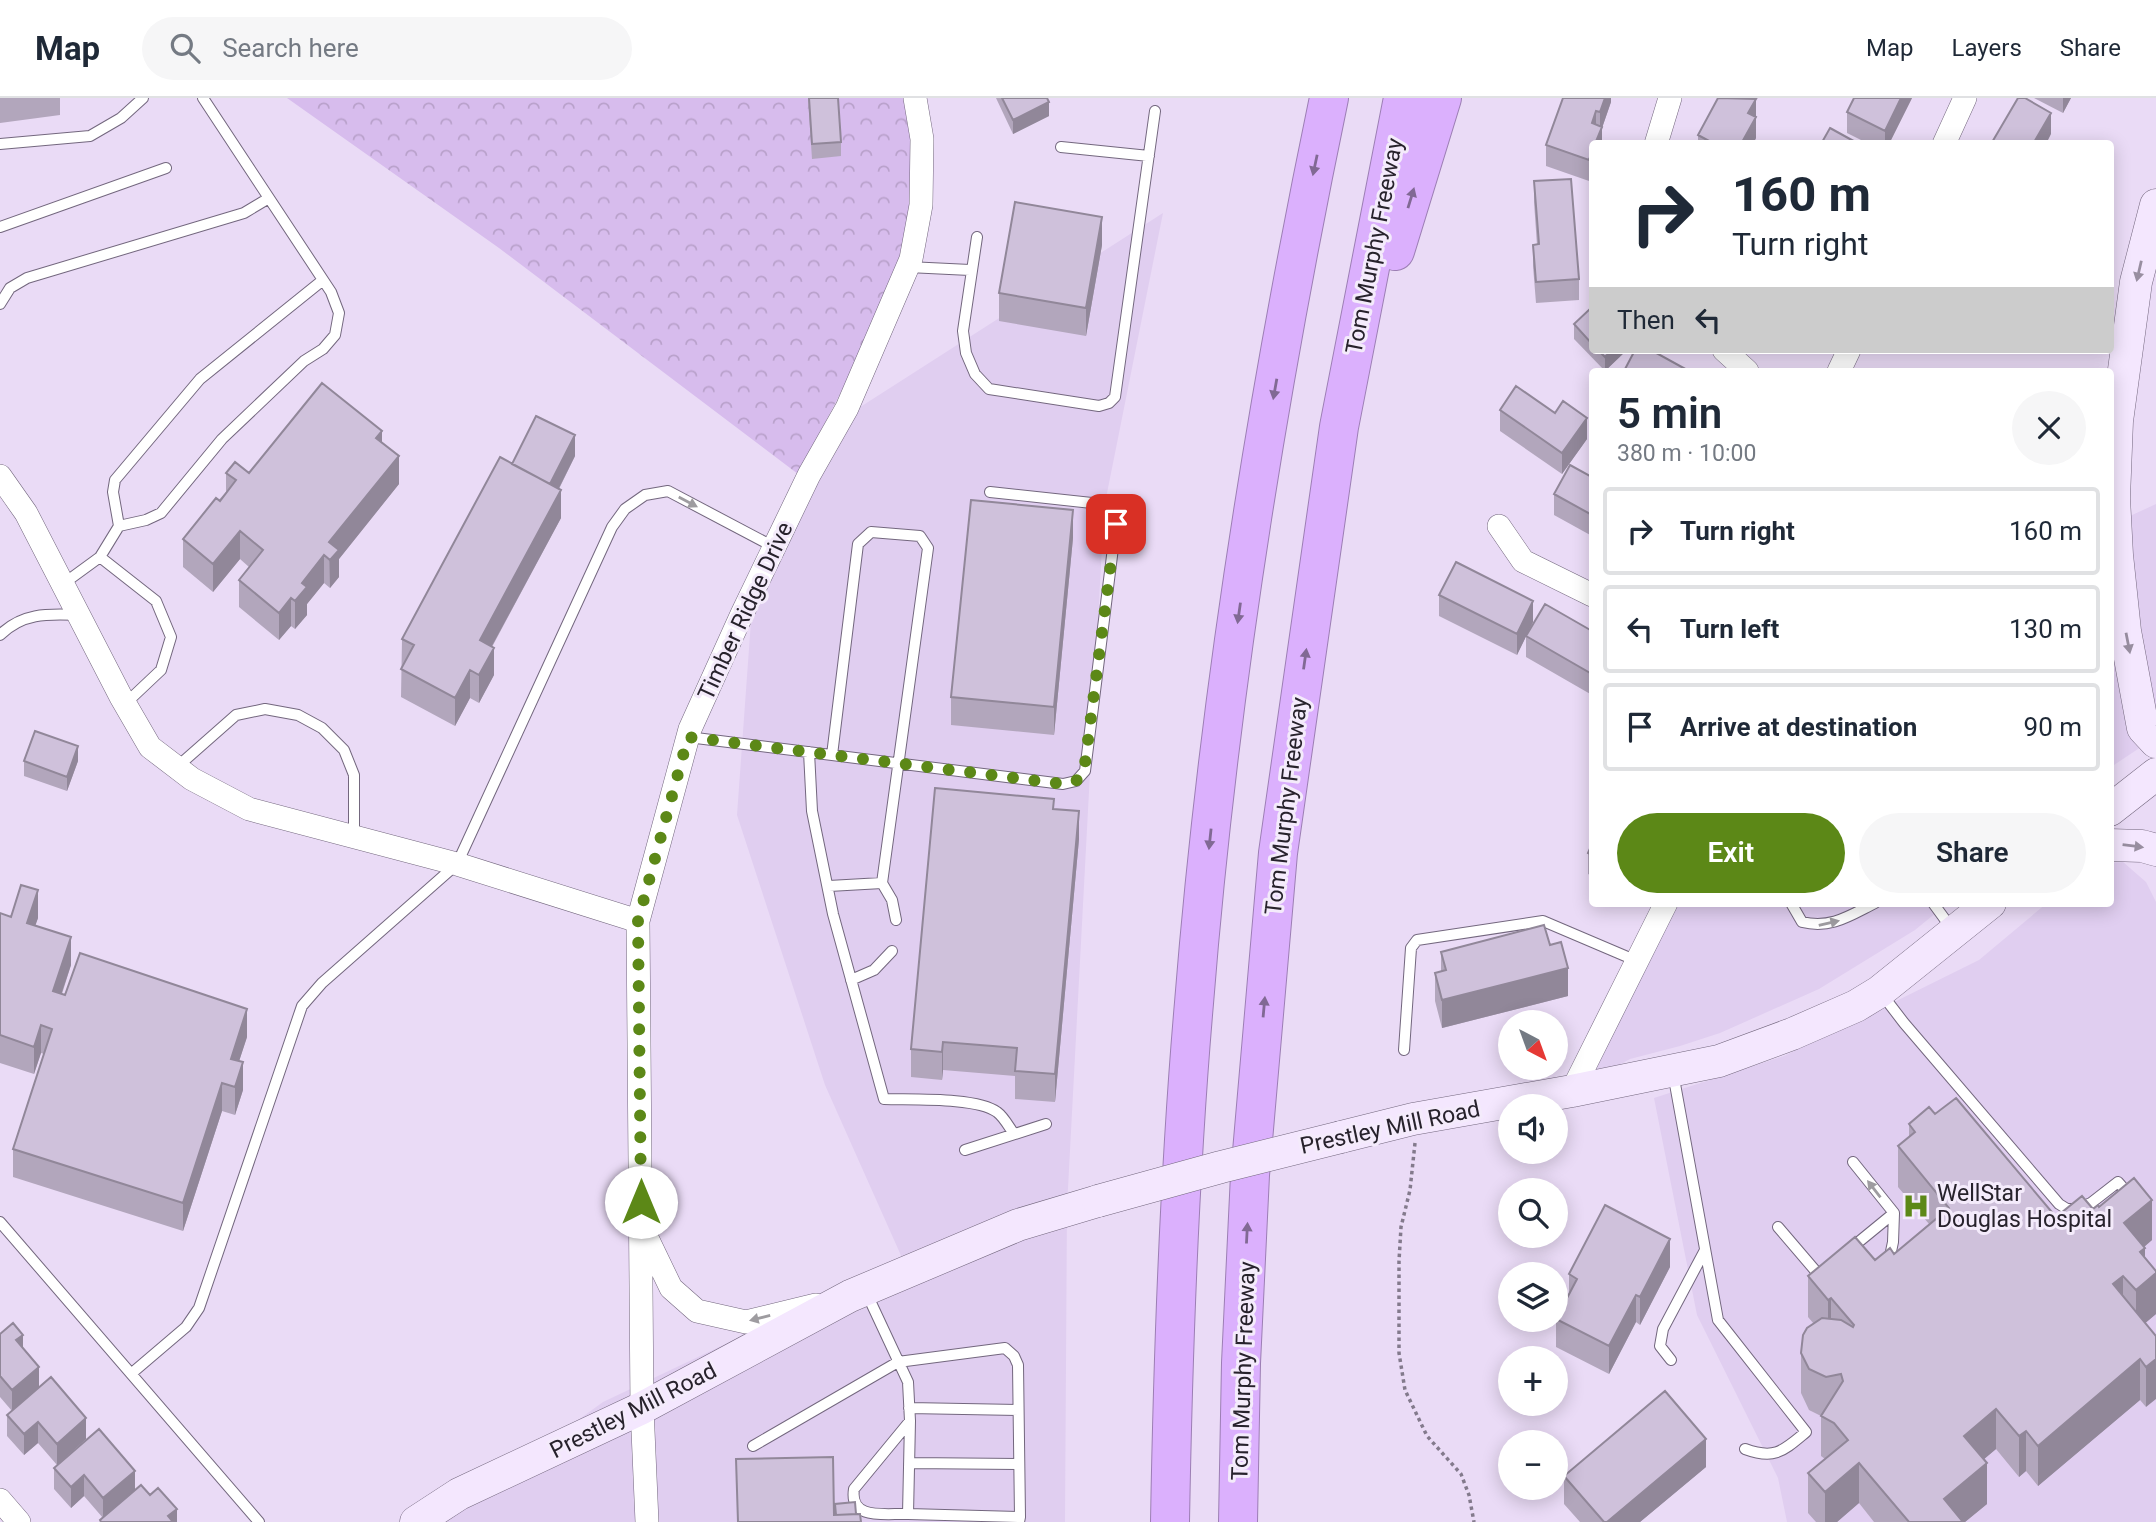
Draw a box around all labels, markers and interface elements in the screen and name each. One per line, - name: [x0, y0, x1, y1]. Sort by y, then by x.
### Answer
- search box: [142, 17, 632, 80]
- text: Map: [35, 29, 100, 68]
- icon: search: [166, 29, 204, 67]
- text: Search here: [222, 33, 359, 63]
- text: Map: [1866, 34, 1914, 62]
- text: Layers: [1952, 34, 2022, 62]
- text: Share: [2060, 34, 2121, 62]
- street label: Tom Murphy Freeway: [1340, 136, 1409, 356]
- one-way arrow: [1309, 154, 1320, 176]
- text: 160 m: [1732, 166, 1871, 223]
- icon: right: [1617, 168, 1708, 259]
- one-way arrow: [1407, 187, 1417, 208]
- text: Turn right: [1732, 225, 1868, 263]
- one-way arrow: [2133, 260, 2144, 282]
- icon: left: [1689, 301, 1727, 339]
- text: Then: [1617, 305, 1675, 335]
- one-way arrow: [1269, 378, 1280, 400]
- text: 5 min: [1617, 389, 1722, 438]
- button: close: [2012, 391, 2086, 465]
- text: 380 m · 10:00: [1617, 440, 1756, 467]
- pin: [1086, 494, 1146, 554]
- one-way arrow: [678, 496, 698, 507]
- icon: arrive: [1097, 505, 1135, 543]
- icon: right: [1621, 512, 1659, 550]
- text: Turn right: [1680, 516, 1795, 546]
- text: 160 m: [2009, 516, 2082, 546]
- street label: Timber Ridge Drive: [692, 518, 799, 705]
- one-way arrow: [1233, 602, 1244, 624]
- icon: left: [1621, 610, 1659, 648]
- text: Turn left: [1680, 614, 1779, 644]
- text: 130 m: [2009, 614, 2082, 644]
- one-way arrow: [2122, 632, 2133, 654]
- one-way arrow: [1300, 648, 1311, 670]
- street label: Tom Murphy Freeway: [1260, 696, 1313, 917]
- icon: arrive: [1621, 708, 1659, 746]
- text: Arrive at destination: [1680, 712, 1917, 742]
- text: 90 m: [2024, 712, 2082, 742]
- button: Exit: [1617, 813, 1845, 893]
- button: Share: [1859, 813, 2086, 893]
- one-way arrow: [1204, 828, 1215, 850]
- one-way arrow: [2123, 840, 2145, 851]
- one-way arrow: [1818, 917, 1840, 928]
- one-way arrow: [1259, 995, 1270, 1017]
- north arrow: [1498, 1010, 1568, 1080]
- map controls: [1498, 1010, 1568, 1500]
- button: sound: [1498, 1094, 1568, 1164]
- street label: Prestley Mill Road: [1298, 1095, 1483, 1160]
- position arrow: [604, 1165, 678, 1239]
- button: search: [1498, 1178, 1568, 1248]
- one-way arrow: [1867, 1180, 1882, 1198]
- place label: WellStar Douglas Hospital: [1937, 1180, 2112, 1233]
- hospital icon: WellStar Douglas Hospital: [1901, 1191, 1931, 1221]
- one-way arrow: [1242, 1222, 1253, 1244]
- street label: Tom Murphy Freeway: [1226, 1261, 1261, 1481]
- button: layers: [1498, 1262, 1568, 1332]
- one-way arrow: [749, 1313, 771, 1324]
- button: +: [1498, 1346, 1568, 1416]
- street label: Prestley Mill Road: [545, 1357, 721, 1464]
- button: −: [1498, 1430, 1568, 1500]

